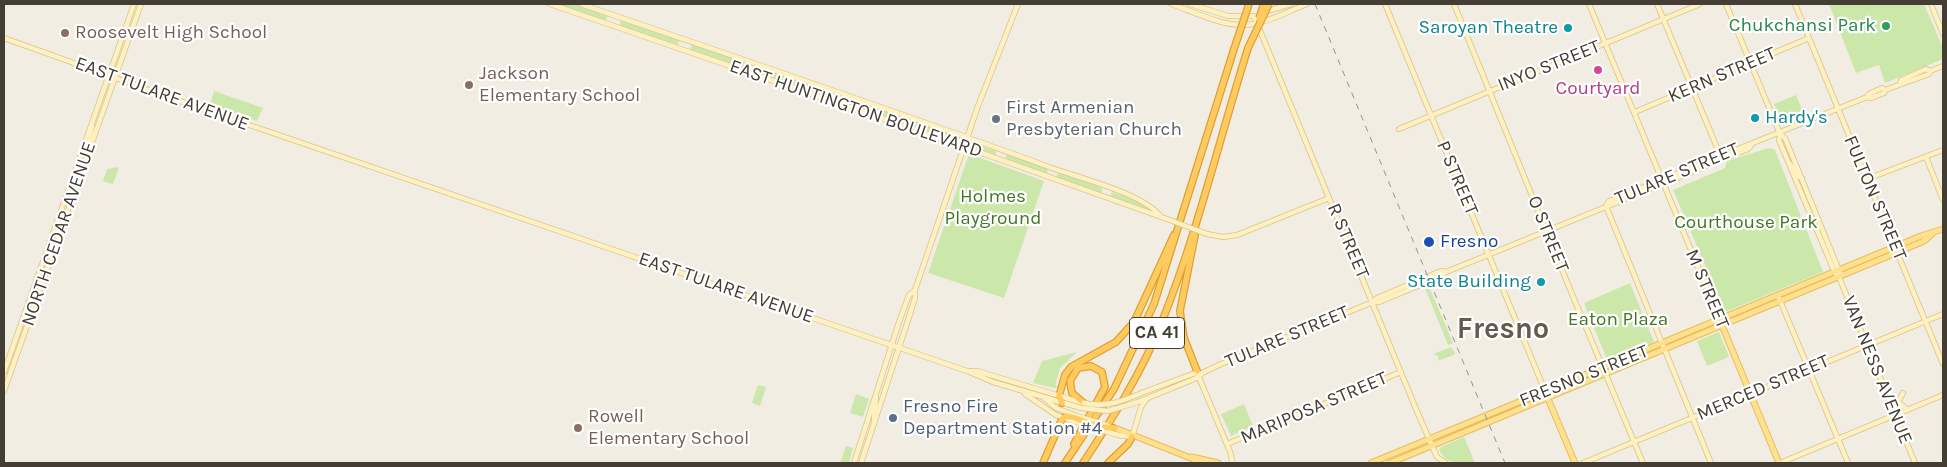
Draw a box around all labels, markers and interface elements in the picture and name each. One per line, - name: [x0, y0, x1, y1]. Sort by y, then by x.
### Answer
- place label: Chukchansi Park: [1729, 15, 1876, 37]
- place label: Saroyan Theatre: [1419, 17, 1558, 39]
- marker: Chukchansi Park: [1880, 20, 1892, 32]
- place label: Roosevelt High School: [75, 22, 267, 44]
- marker: Saroyan Theatre: [1562, 22, 1574, 34]
- marker: Roosevelt High School: [59, 27, 71, 39]
- street label: INYO STREET: [1494, 35, 1604, 97]
- street label: KERN STREET: [1665, 42, 1779, 108]
- street label: EAST TULARE AVENUE: [72, 52, 252, 136]
- street label: EAST HUNTINGTON BOULEVARD: [727, 55, 985, 163]
- place label: Jackson Elementary School: [479, 63, 640, 107]
- marker: Courtyard: [1592, 64, 1604, 76]
- place label: Courtyard: [1556, 78, 1640, 100]
- marker: Jackson Elementary School: [463, 79, 475, 91]
- place label: First Armenian Presbyterian Church: [1006, 97, 1182, 141]
- place label: Hardy's: [1765, 107, 1828, 129]
- marker: Hardy's: [1749, 112, 1761, 124]
- marker: First Armenian Presbyterian Church: [990, 113, 1002, 125]
- street label: FULTON STREET: [1839, 132, 1911, 264]
- street label: P STREET: [1431, 137, 1483, 219]
- street label: TULARE STREET: [1612, 138, 1742, 210]
- street label: NORTH CEDAR AVENUE: [17, 139, 101, 329]
- park label: Holmes Playground: [944, 186, 1042, 230]
- street label: O STREET: [1522, 193, 1574, 275]
- street label: R STREET: [1322, 200, 1374, 282]
- park label: Courthouse Park: [1674, 212, 1818, 234]
- place label: Fresno: [1440, 231, 1498, 253]
- marker: Fresno: [1422, 235, 1436, 249]
- street label: M STREET: [1680, 246, 1734, 332]
- street label: EAST TULARE AVENUE: [636, 247, 816, 329]
- place label: State Building: [1407, 271, 1531, 293]
- marker: State Building: [1535, 276, 1547, 288]
- street label: VAN NESS AVENUE: [1837, 293, 1917, 447]
- street label: TULARE STREET: [1222, 301, 1352, 373]
- park label: Eaton Plaza: [1568, 309, 1668, 331]
- district label: Fresno: [1457, 313, 1549, 347]
- road number: CA 41: [1130, 317, 1184, 348]
- street label: FRESNO STREET: [1516, 340, 1652, 412]
- street label: MERCED STREET: [1694, 350, 1832, 426]
- street label: MARIPOSA STREET: [1237, 367, 1391, 449]
- place label: Fresno Fire Department Station #4: [903, 396, 1102, 440]
- place label: Rowell Elementary School: [588, 406, 749, 450]
- marker: Fresno Fire Department Station #4: [887, 412, 899, 424]
- marker: Rowell Elementary School: [572, 422, 584, 434]

